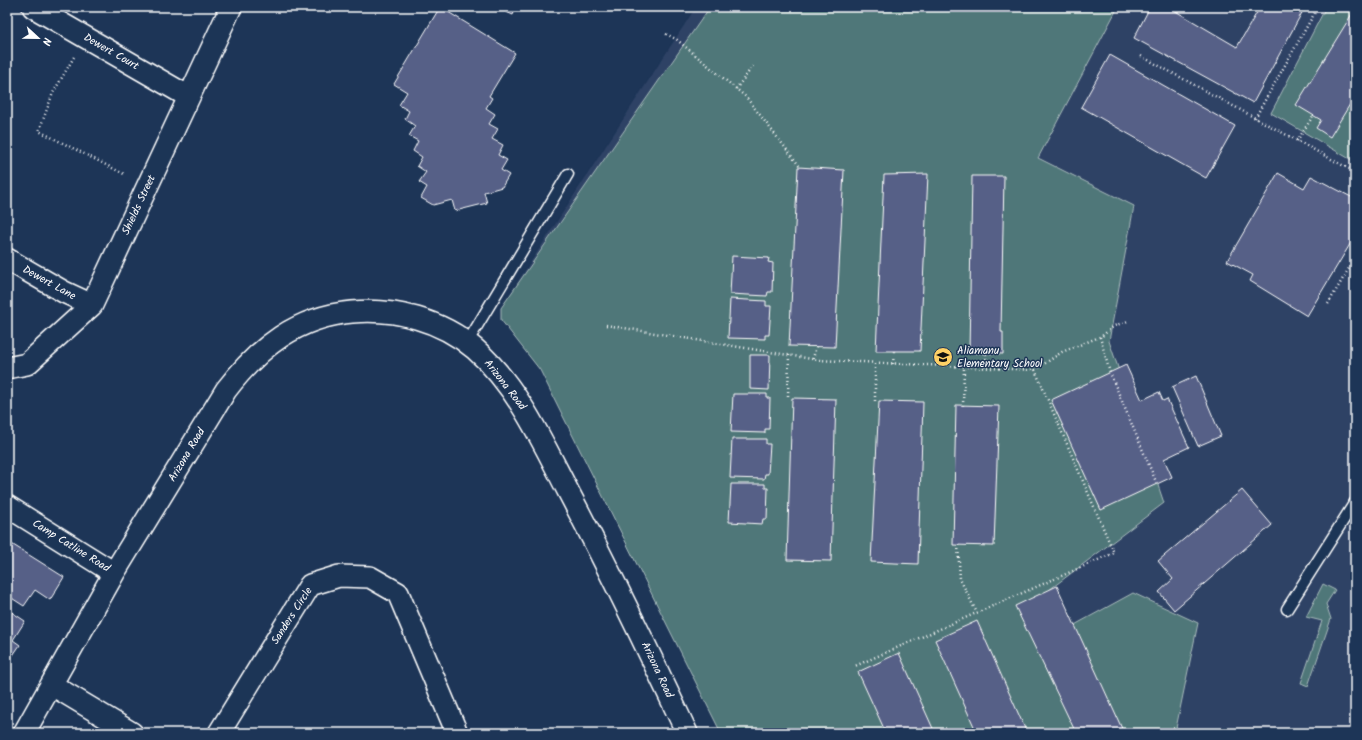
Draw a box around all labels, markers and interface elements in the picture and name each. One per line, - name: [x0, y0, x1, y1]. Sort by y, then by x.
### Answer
- north arrow: [18, 18, 58, 58]
- street label: Dewert Court: [80, 29, 143, 76]
- text: N: [37, 35, 56, 48]
- street label: Shields Street: [117, 171, 161, 238]
- street label: Dewert Lane: [19, 261, 79, 305]
- place label: Aliamanu Elementary School: [957, 342, 1043, 373]
- school or university icon: Aliamanu Elementary School: [932, 346, 954, 368]
- street label: Arizona Road: [479, 356, 531, 415]
- street label: Arizona Road: [164, 424, 210, 485]
- street label: Camp Catline Road: [29, 515, 114, 577]
- street label: Sanders Circle: [267, 584, 317, 648]
- street label: Arizona Road: [636, 639, 678, 702]

